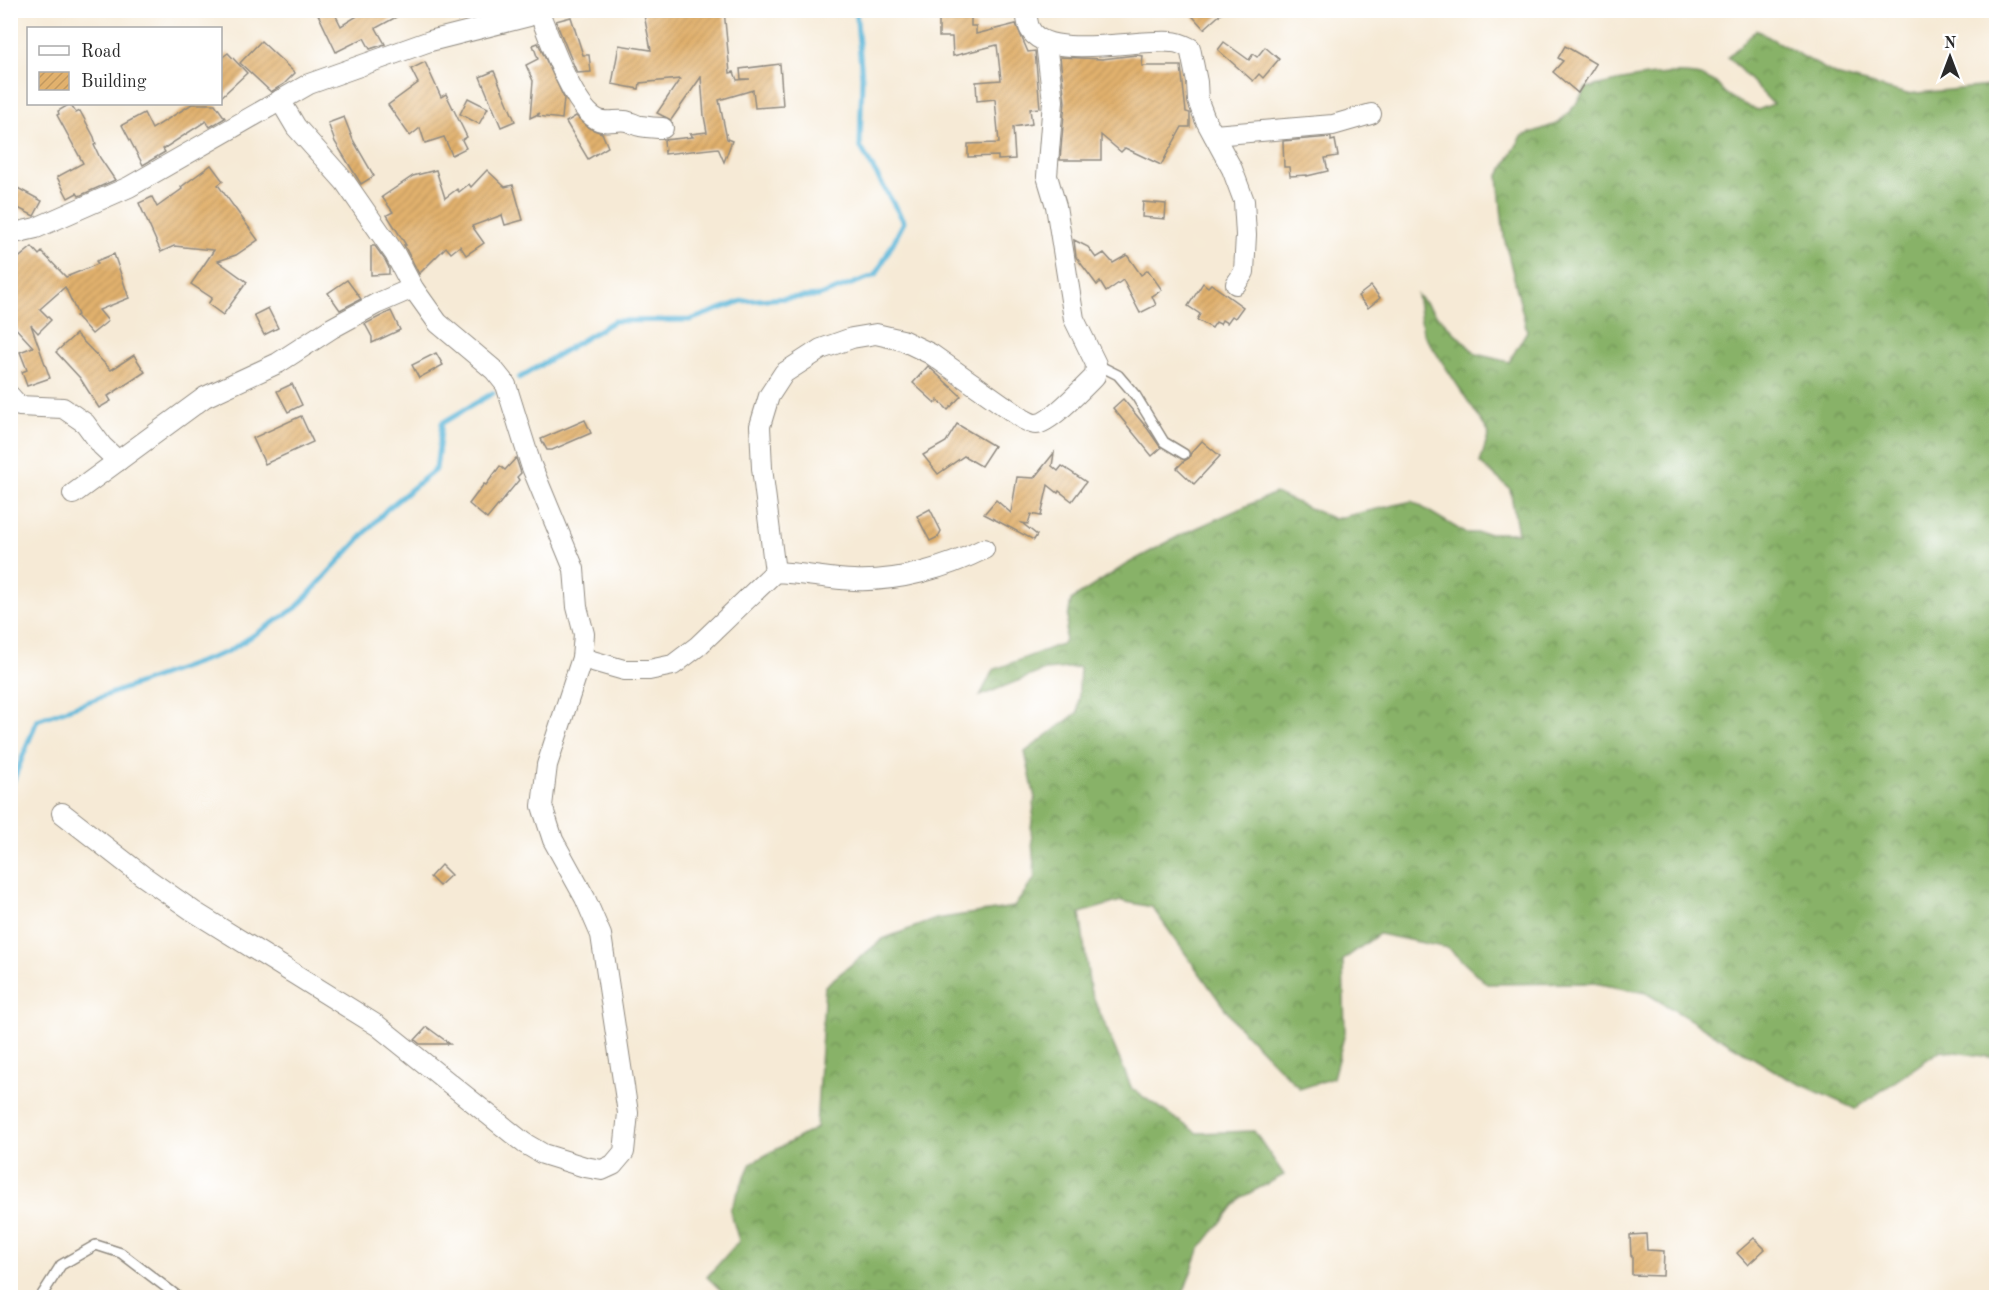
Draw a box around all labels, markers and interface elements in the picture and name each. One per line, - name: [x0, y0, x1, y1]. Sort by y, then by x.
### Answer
- legend: [27, 27, 222, 105]
- north arrow: [1920, 27, 1980, 87]
- text: N: [1944, 36, 1957, 52]
- text: Road: [81, 43, 121, 61]
- text: Building: [81, 73, 147, 91]

